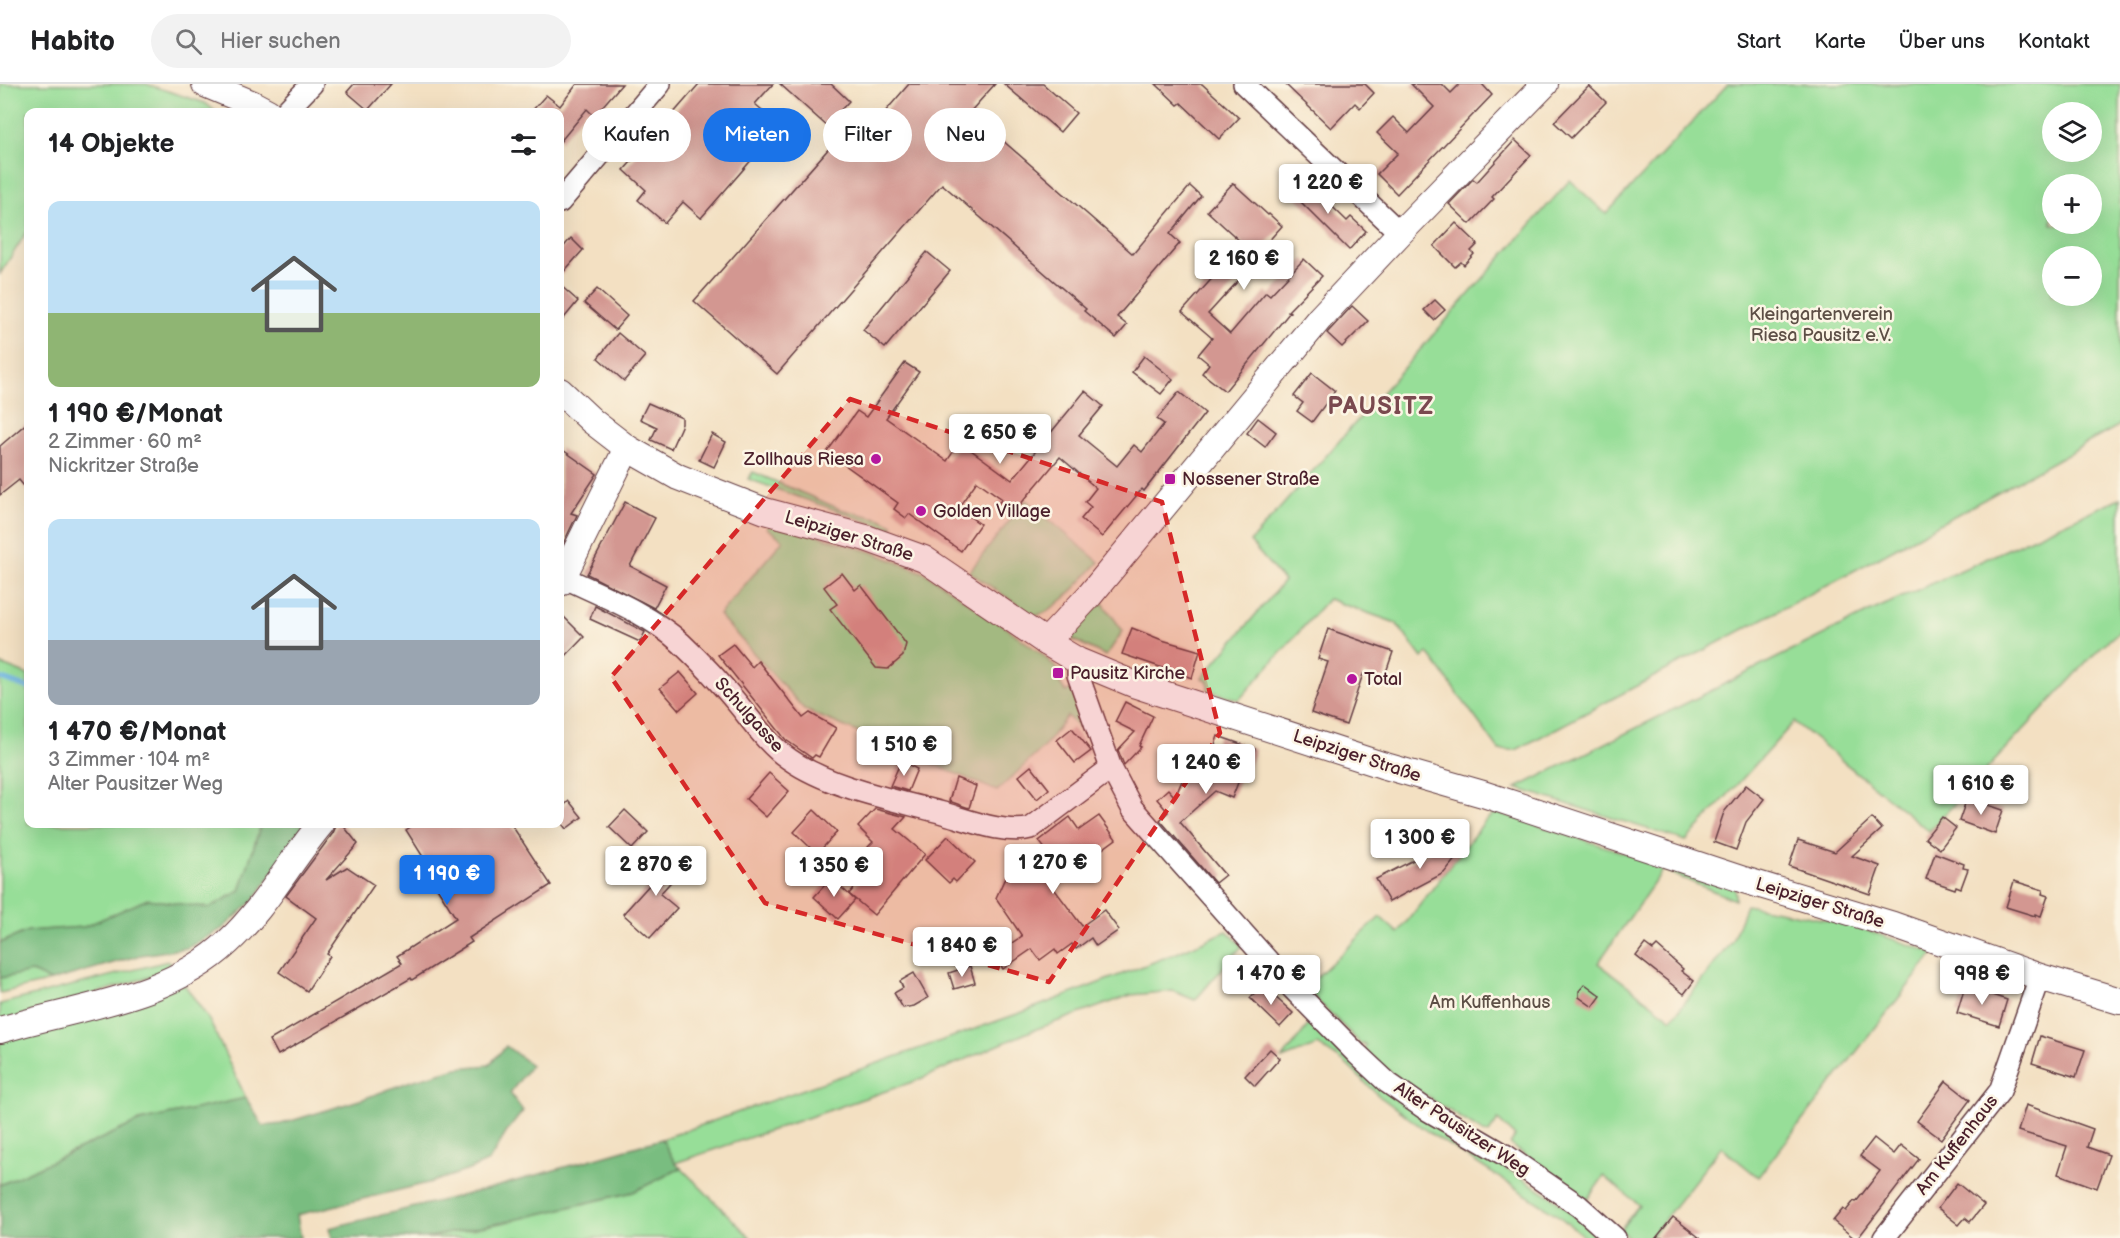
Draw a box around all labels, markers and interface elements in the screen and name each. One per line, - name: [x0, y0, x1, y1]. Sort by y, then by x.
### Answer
- search box: [151, 14, 571, 68]
- text: Habito: [30, 25, 115, 58]
- icon: search: [172, 25, 205, 58]
- text: Hier suchen: [220, 28, 341, 55]
- text: Start: [1737, 29, 1781, 54]
- text: Karte: [1814, 29, 1866, 54]
- text: Über uns: [1899, 29, 1985, 54]
- text: Kontakt: [2018, 29, 2090, 54]
- map controls: [2042, 102, 2102, 306]
- button: layers: [2042, 102, 2102, 162]
- chip: Kaufen: [582, 108, 691, 162]
- chip: Mieten: [703, 108, 811, 162]
- chip: Filter: [823, 108, 912, 162]
- chip: Neu: [924, 108, 1006, 162]
- icon: filters: [507, 128, 540, 161]
- text: 14 Objekte: [48, 129, 175, 160]
- pin: 1 220 €: [1273, 164, 1383, 215]
- text: 1 220 €: [1293, 171, 1363, 195]
- button: +: [2042, 174, 2102, 234]
- icon: home: [240, 240, 348, 348]
- pin: 2 160 €: [1189, 240, 1299, 291]
- button: −: [2042, 246, 2102, 306]
- text: 2 160 €: [1209, 247, 1279, 271]
- park label: Kleingartenverein Riesa Pausitz e.V.: [1749, 304, 1893, 346]
- district label: PAUSITZ: [1327, 392, 1435, 421]
- text: 1 190 €/Monat: [48, 399, 223, 430]
- pin: 2 650 €: [945, 414, 1055, 465]
- text: 2 650 €: [963, 421, 1037, 445]
- text: 2 Zimmer · 60 m²: [48, 430, 202, 454]
- place label: Zollhaus Riesa: [743, 449, 864, 470]
- marker: Zollhaus Riesa: [869, 452, 883, 466]
- text: Nickritzer Straße: [48, 454, 199, 478]
- place label: Nossener Straße: [1182, 469, 1320, 490]
- marker: Nossener Straße: [1163, 472, 1177, 486]
- place label: Golden Village: [933, 501, 1051, 522]
- marker: Golden Village: [914, 504, 928, 518]
- street label: Leipziger Straße: [782, 506, 916, 566]
- icon: home: [240, 558, 348, 666]
- place label: Pausitz Kirche: [1070, 663, 1185, 684]
- marker: Pausitz Kirche: [1051, 666, 1065, 680]
- place label: Total: [1364, 669, 1402, 690]
- marker: Total: [1345, 672, 1359, 686]
- street label: Schulgasse: [710, 673, 788, 757]
- text: 1 470 €/Monat: [48, 717, 226, 748]
- street label: Leipziger Straße: [1290, 725, 1424, 787]
- pin: 1 510 €: [849, 726, 959, 777]
- text: 1 510 €: [871, 733, 937, 757]
- pin: 1 240 €: [1151, 744, 1261, 795]
- text: 3 Zimmer · 104 m²: [48, 748, 210, 772]
- text: 1 240 €: [1171, 751, 1241, 775]
- pin: 1 610 €: [1926, 765, 2036, 816]
- text: Alter Pausitzer Weg: [48, 772, 223, 796]
- text: 1 610 €: [1947, 772, 2015, 796]
- pin: 1 300 €: [1365, 819, 1475, 870]
- text: 1 300 €: [1385, 826, 1455, 850]
- pin: 1 270 €: [998, 844, 1108, 895]
- pin: 2 870 €: [601, 846, 711, 897]
- pin: 1 350 €: [779, 847, 889, 898]
- text: 1 270 €: [1018, 851, 1088, 875]
- text: 2 870 €: [619, 853, 693, 877]
- text: 1 350 €: [799, 854, 869, 878]
- pin: 1 190 €: [392, 855, 502, 906]
- text: 1 190 €: [414, 862, 480, 886]
- street label: Leipziger Straße: [1753, 873, 1887, 933]
- pin: 1 840 €: [907, 927, 1017, 978]
- text: 1 840 €: [927, 934, 997, 958]
- pin: 1 470 €: [1216, 955, 1326, 1006]
- pin: 998 €: [1940, 955, 2024, 1006]
- text: 1 470 €: [1236, 962, 1306, 986]
- text: 998 €: [1954, 962, 2010, 986]
- park label: Am Kuffenhaus: [1429, 992, 1551, 1013]
- street label: Alter Pausitzer Weg: [1390, 1077, 1534, 1181]
- street label: Am Kuffenhaus: [1911, 1091, 2003, 1199]

